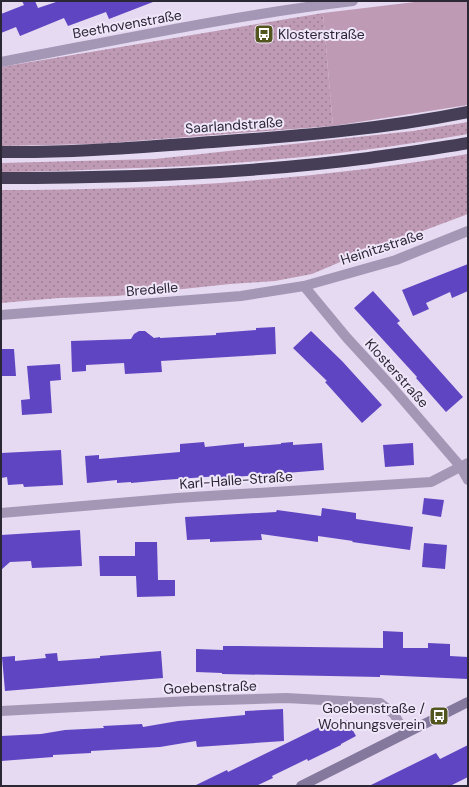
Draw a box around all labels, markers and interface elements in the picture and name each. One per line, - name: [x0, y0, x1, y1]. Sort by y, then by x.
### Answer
- street label: Beethovenstraße: [71, 6, 183, 42]
- bus stop icon: Klosterstraße: [253, 23, 275, 45]
- place label: Klosterstraße: [278, 25, 365, 43]
- street label: Saarlandstraße: [184, 113, 284, 137]
- street label: Heinitzstraße: [338, 225, 426, 269]
- street label: Bredelle: [125, 278, 179, 300]
- street label: Klosterstraße: [361, 335, 433, 411]
- street label: Karl-Halle-Straße: [179, 467, 293, 493]
- street label: Goebenstraße: [163, 676, 257, 698]
- place label: Goebenstraße / Wohnungsverein: [318, 699, 426, 733]
- bus stop icon: Goebenstraße / Wohnungsverein: [428, 705, 450, 727]

